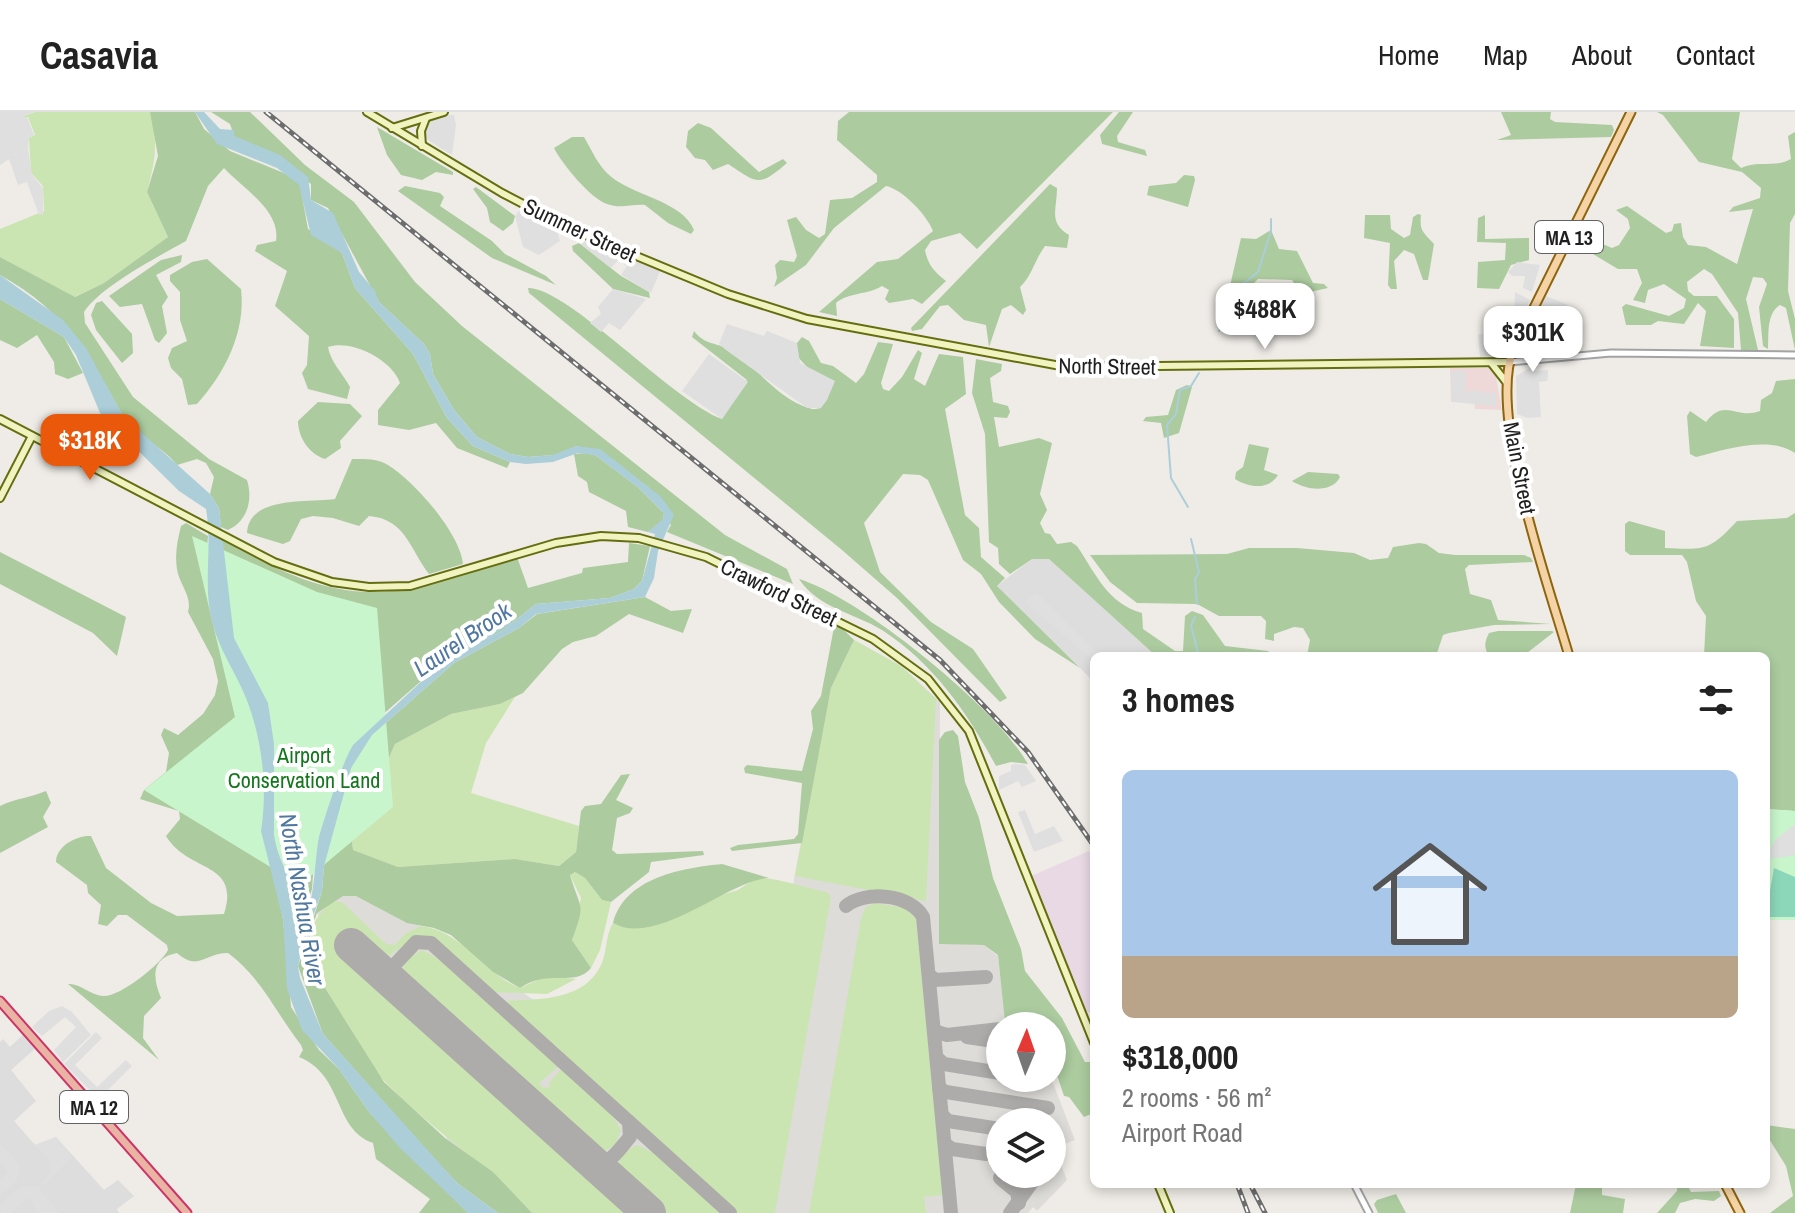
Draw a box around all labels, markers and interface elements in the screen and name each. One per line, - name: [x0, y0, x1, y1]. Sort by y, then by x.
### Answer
- text: Casavia: [40, 30, 158, 81]
- text: Home: [1378, 36, 1439, 74]
- text: Map: [1483, 36, 1528, 74]
- text: About: [1572, 36, 1632, 74]
- text: Contact: [1676, 36, 1755, 74]
- street label: Summer Street: [519, 191, 641, 269]
- road number: MA 13: [1535, 221, 1603, 253]
- pin: $488K: [1209, 283, 1321, 351]
- text: $488K: [1234, 291, 1296, 326]
- pin: $301K: [1477, 306, 1589, 374]
- text: $301K: [1502, 314, 1564, 349]
- street label: North Street: [1058, 350, 1156, 382]
- pin: $318K: [34, 414, 146, 482]
- street label: Main Street: [1496, 419, 1544, 517]
- text: $318K: [59, 422, 121, 457]
- street label: Crawford Street: [716, 551, 842, 633]
- water label: Laurel Brook: [407, 594, 518, 683]
- text: 3 homes: [1122, 677, 1235, 723]
- icon: filters: [1694, 678, 1738, 722]
- park label: Airport Conservation Land: [228, 740, 380, 795]
- water label: North Nashua River: [272, 811, 334, 989]
- icon: home: [1358, 822, 1502, 966]
- north arrow: [986, 1012, 1066, 1092]
- map controls: [986, 1012, 1066, 1188]
- text: $318,000: [1122, 1034, 1238, 1080]
- text: 2 rooms · 56 m²: [1122, 1080, 1271, 1115]
- road number: MA 12: [60, 1091, 128, 1123]
- button: layers: [986, 1108, 1066, 1188]
- text: Airport Road: [1122, 1115, 1243, 1150]

